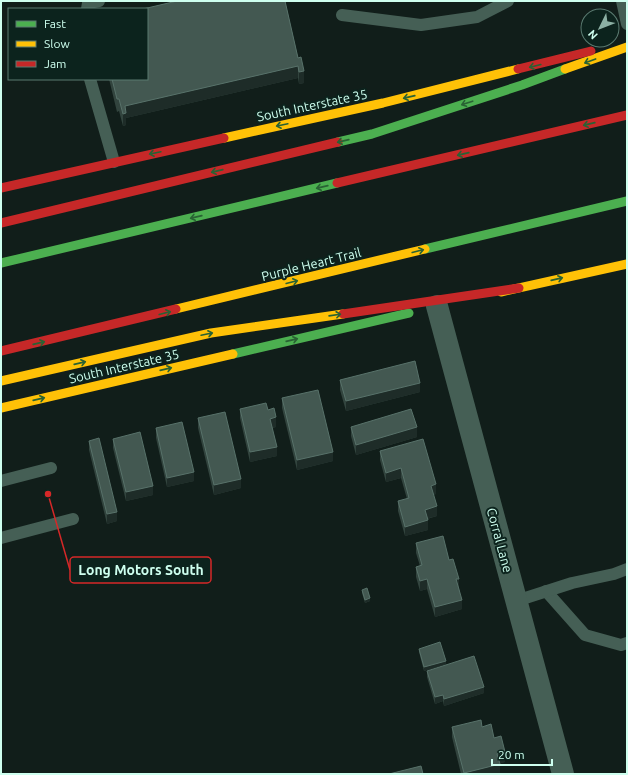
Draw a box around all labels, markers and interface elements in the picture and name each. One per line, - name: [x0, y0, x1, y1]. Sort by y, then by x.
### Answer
- legend: [8, 8, 148, 80]
- north arrow: [580, 8, 620, 48]
- text: Fast: [44, 17, 66, 30]
- text: N: [585, 28, 600, 42]
- text: Slow: [44, 37, 70, 50]
- text: Jam: [44, 57, 66, 70]
- one-way arrow: [585, 57, 597, 65]
- one-way arrow: [529, 62, 542, 70]
- street label: South Interstate 35: [255, 86, 369, 124]
- one-way arrow: [403, 94, 416, 101]
- one-way arrow: [461, 100, 474, 107]
- one-way arrow: [583, 121, 596, 128]
- one-way arrow: [276, 122, 289, 130]
- one-way arrow: [337, 138, 350, 146]
- one-way arrow: [149, 149, 162, 157]
- one-way arrow: [456, 150, 469, 158]
- one-way arrow: [211, 168, 224, 176]
- one-way arrow: [316, 184, 329, 191]
- one-way arrow: [190, 214, 203, 221]
- street label: Purple Heart Trail: [260, 245, 363, 283]
- one-way arrow: [411, 247, 424, 255]
- one-way arrow: [550, 275, 563, 283]
- one-way arrow: [285, 278, 298, 285]
- one-way arrow: [159, 308, 172, 316]
- one-way arrow: [328, 311, 341, 319]
- one-way arrow: [200, 330, 213, 338]
- one-way arrow: [285, 335, 298, 343]
- one-way arrow: [32, 338, 45, 346]
- street label: South Interstate 35: [68, 347, 180, 385]
- one-way arrow: [73, 359, 86, 367]
- one-way arrow: [159, 365, 172, 373]
- one-way arrow: [32, 395, 45, 402]
- street label: Corral Lane: [485, 506, 515, 574]
- callout: Long Motors South: [70, 557, 211, 583]
- text: Long Motors South: [78, 562, 204, 578]
- scale bar: [492, 741, 552, 767]
- text: 20 m: [498, 748, 525, 761]

